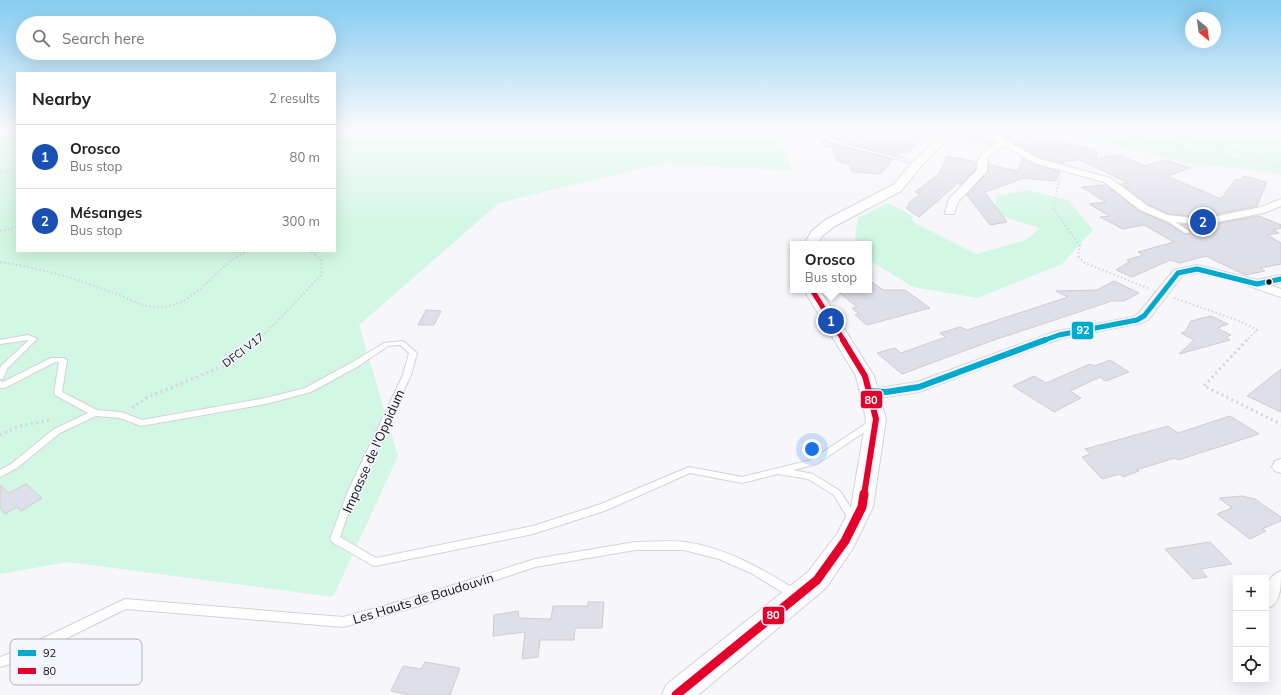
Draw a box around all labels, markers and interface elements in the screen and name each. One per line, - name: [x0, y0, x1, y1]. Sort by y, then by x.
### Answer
- north arrow: [1185, 12, 1221, 48]
- search box: [16, 16, 336, 60]
- icon: search: [30, 27, 52, 49]
- text: Search here: [62, 29, 144, 48]
- text: Nearby: [32, 88, 91, 109]
- text: 2 results: [269, 90, 320, 106]
- text: Orosco: [70, 139, 120, 158]
- text: 1: [41, 149, 49, 165]
- text: 80 m: [290, 149, 320, 165]
- text: Bus stop: [70, 158, 122, 174]
- text: Mésanges: [70, 203, 142, 222]
- pin: 2: [1190, 207, 1216, 237]
- text: 2: [41, 213, 49, 229]
- text: 300 m: [282, 213, 320, 229]
- text: Bus stop: [70, 222, 122, 238]
- popup: [790, 241, 872, 293]
- text: Orosco: [805, 250, 855, 269]
- text: Bus stop: [805, 269, 857, 285]
- unlabelled marker: [1264, 277, 1274, 287]
- pin: 1: [818, 306, 844, 336]
- line badge: 92: [1071, 321, 1094, 340]
- text: 92: [1076, 323, 1090, 337]
- street label: DFCI V17: [219, 330, 267, 370]
- street label: Impasse de l'Oppidum: [339, 387, 407, 515]
- line badge: 80: [860, 390, 883, 409]
- text: 80: [864, 393, 878, 407]
- your location: [802, 439, 822, 459]
- street label: Les Hauts de Baudouvin: [351, 569, 495, 627]
- map controls: [1233, 575, 1269, 683]
- button: +: [1233, 575, 1269, 611]
- line badge: 80: [762, 606, 785, 625]
- text: 80: [766, 608, 780, 622]
- button: −: [1233, 611, 1269, 647]
- legend: [10, 639, 142, 685]
- text: 92: [43, 646, 57, 660]
- button: locate: [1233, 647, 1269, 683]
- text: 80: [43, 664, 57, 678]

